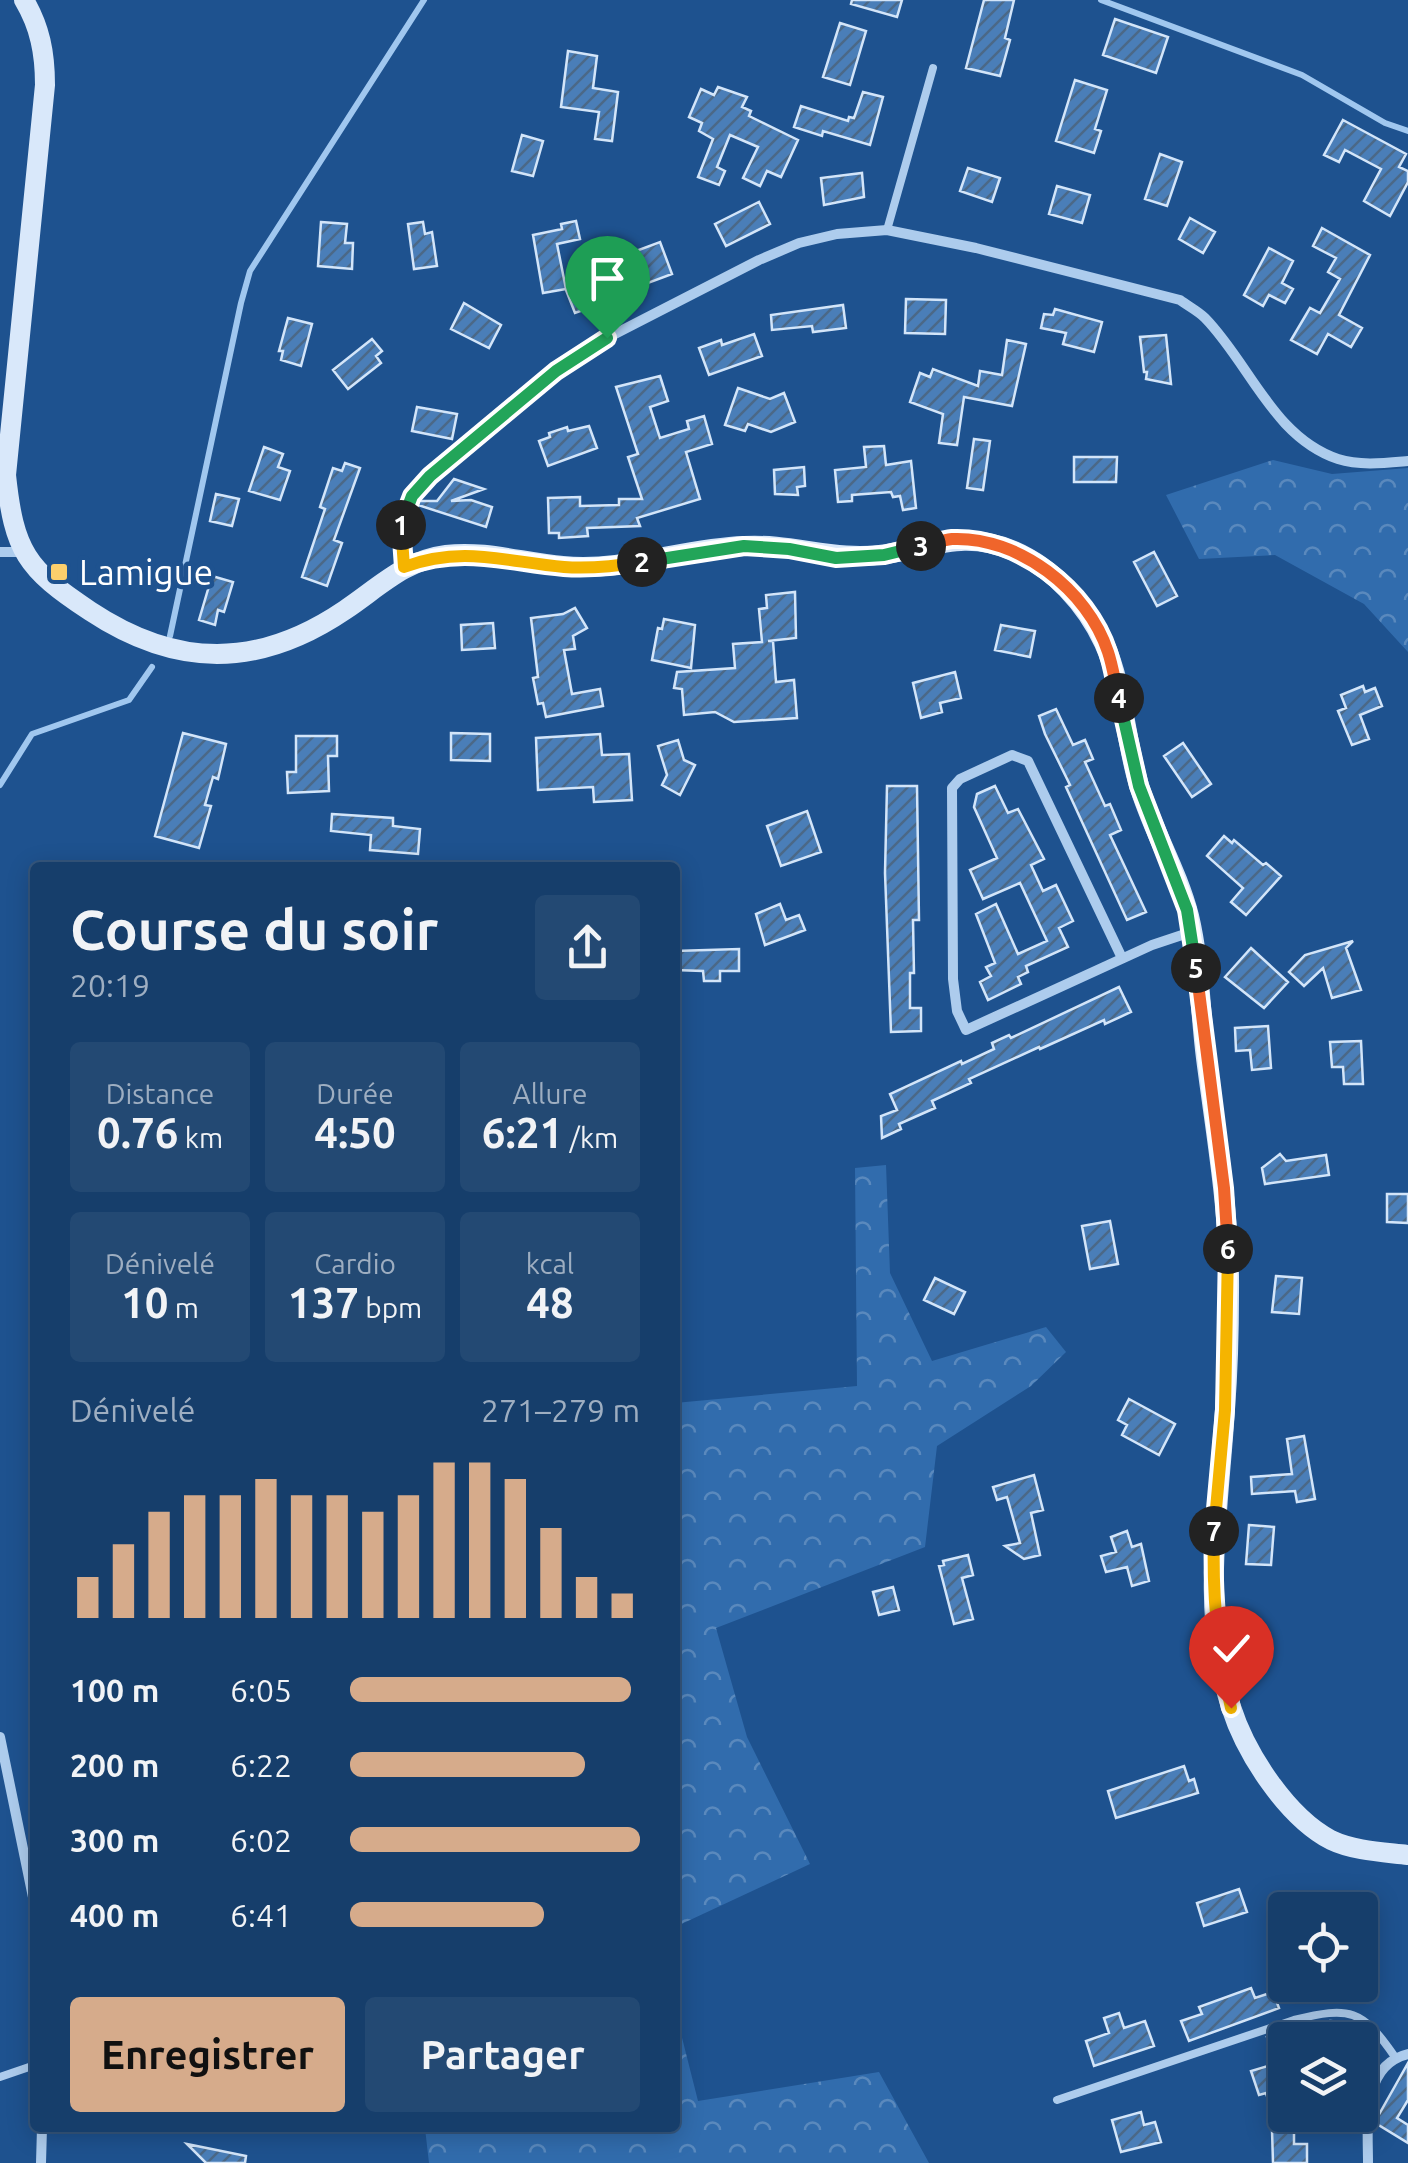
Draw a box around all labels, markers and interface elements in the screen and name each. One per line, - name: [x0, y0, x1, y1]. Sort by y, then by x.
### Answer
- pin: [565, 236, 650, 339]
- icon: arrive: [580, 251, 635, 306]
- pin: 1: [376, 500, 426, 550]
- text: 1: [393, 509, 409, 540]
- pin: 3: [896, 521, 946, 571]
- text: 3: [913, 530, 929, 561]
- pin: 2: [617, 537, 667, 587]
- text: 2: [634, 546, 650, 577]
- place label: Lamigue: [79, 552, 213, 592]
- marker: Lamigue: [48, 561, 70, 583]
- pin: 4: [1094, 673, 1144, 723]
- text: 4: [1111, 682, 1127, 713]
- button: share: [535, 895, 640, 1000]
- text: Course du soir: [70, 899, 438, 960]
- pin: 5: [1171, 943, 1221, 993]
- text: 5: [1188, 952, 1204, 983]
- text: 20:19: [70, 967, 150, 1003]
- text: Distance: [106, 1078, 214, 1109]
- text: Durée: [316, 1078, 394, 1109]
- text: Allure: [513, 1078, 587, 1109]
- text: 0.76: [97, 1109, 178, 1156]
- text: 4:50: [314, 1109, 396, 1156]
- text: 6:21: [482, 1109, 563, 1156]
- text: km: [178, 1122, 223, 1153]
- text: /km: [563, 1122, 618, 1153]
- pin: 6: [1203, 1224, 1253, 1274]
- text: 6: [1220, 1233, 1236, 1264]
- text: Dénivelé: [105, 1248, 215, 1279]
- text: Cardio: [314, 1248, 396, 1279]
- text: kcal: [526, 1248, 574, 1279]
- text: 10: [121, 1279, 168, 1326]
- text: 137: [288, 1279, 359, 1326]
- text: 48: [526, 1279, 574, 1326]
- text: m: [168, 1292, 199, 1323]
- text: bpm: [359, 1292, 422, 1323]
- text: Dénivelé: [70, 1392, 196, 1428]
- text: 271–279 m: [481, 1392, 640, 1428]
- pin: 7: [1189, 1506, 1239, 1556]
- text: 7: [1206, 1515, 1222, 1546]
- pin: [1189, 1606, 1274, 1709]
- icon: check: [1204, 1621, 1259, 1676]
- text: 100 m: [70, 1672, 159, 1708]
- text: 6:05: [230, 1672, 292, 1708]
- text: 200 m: [70, 1747, 159, 1783]
- text: 6:22: [230, 1747, 292, 1783]
- text: 300 m: [70, 1822, 159, 1858]
- text: 6:02: [230, 1822, 292, 1858]
- map controls: [1268, 1892, 1378, 2132]
- button: locate: [1268, 1892, 1378, 2002]
- text: 400 m: [70, 1897, 159, 1933]
- text: 6:41: [230, 1897, 292, 1933]
- button: Enregistrer: [70, 1997, 345, 2112]
- button: Partager: [365, 1997, 640, 2112]
- button: layers: [1268, 2022, 1378, 2132]

